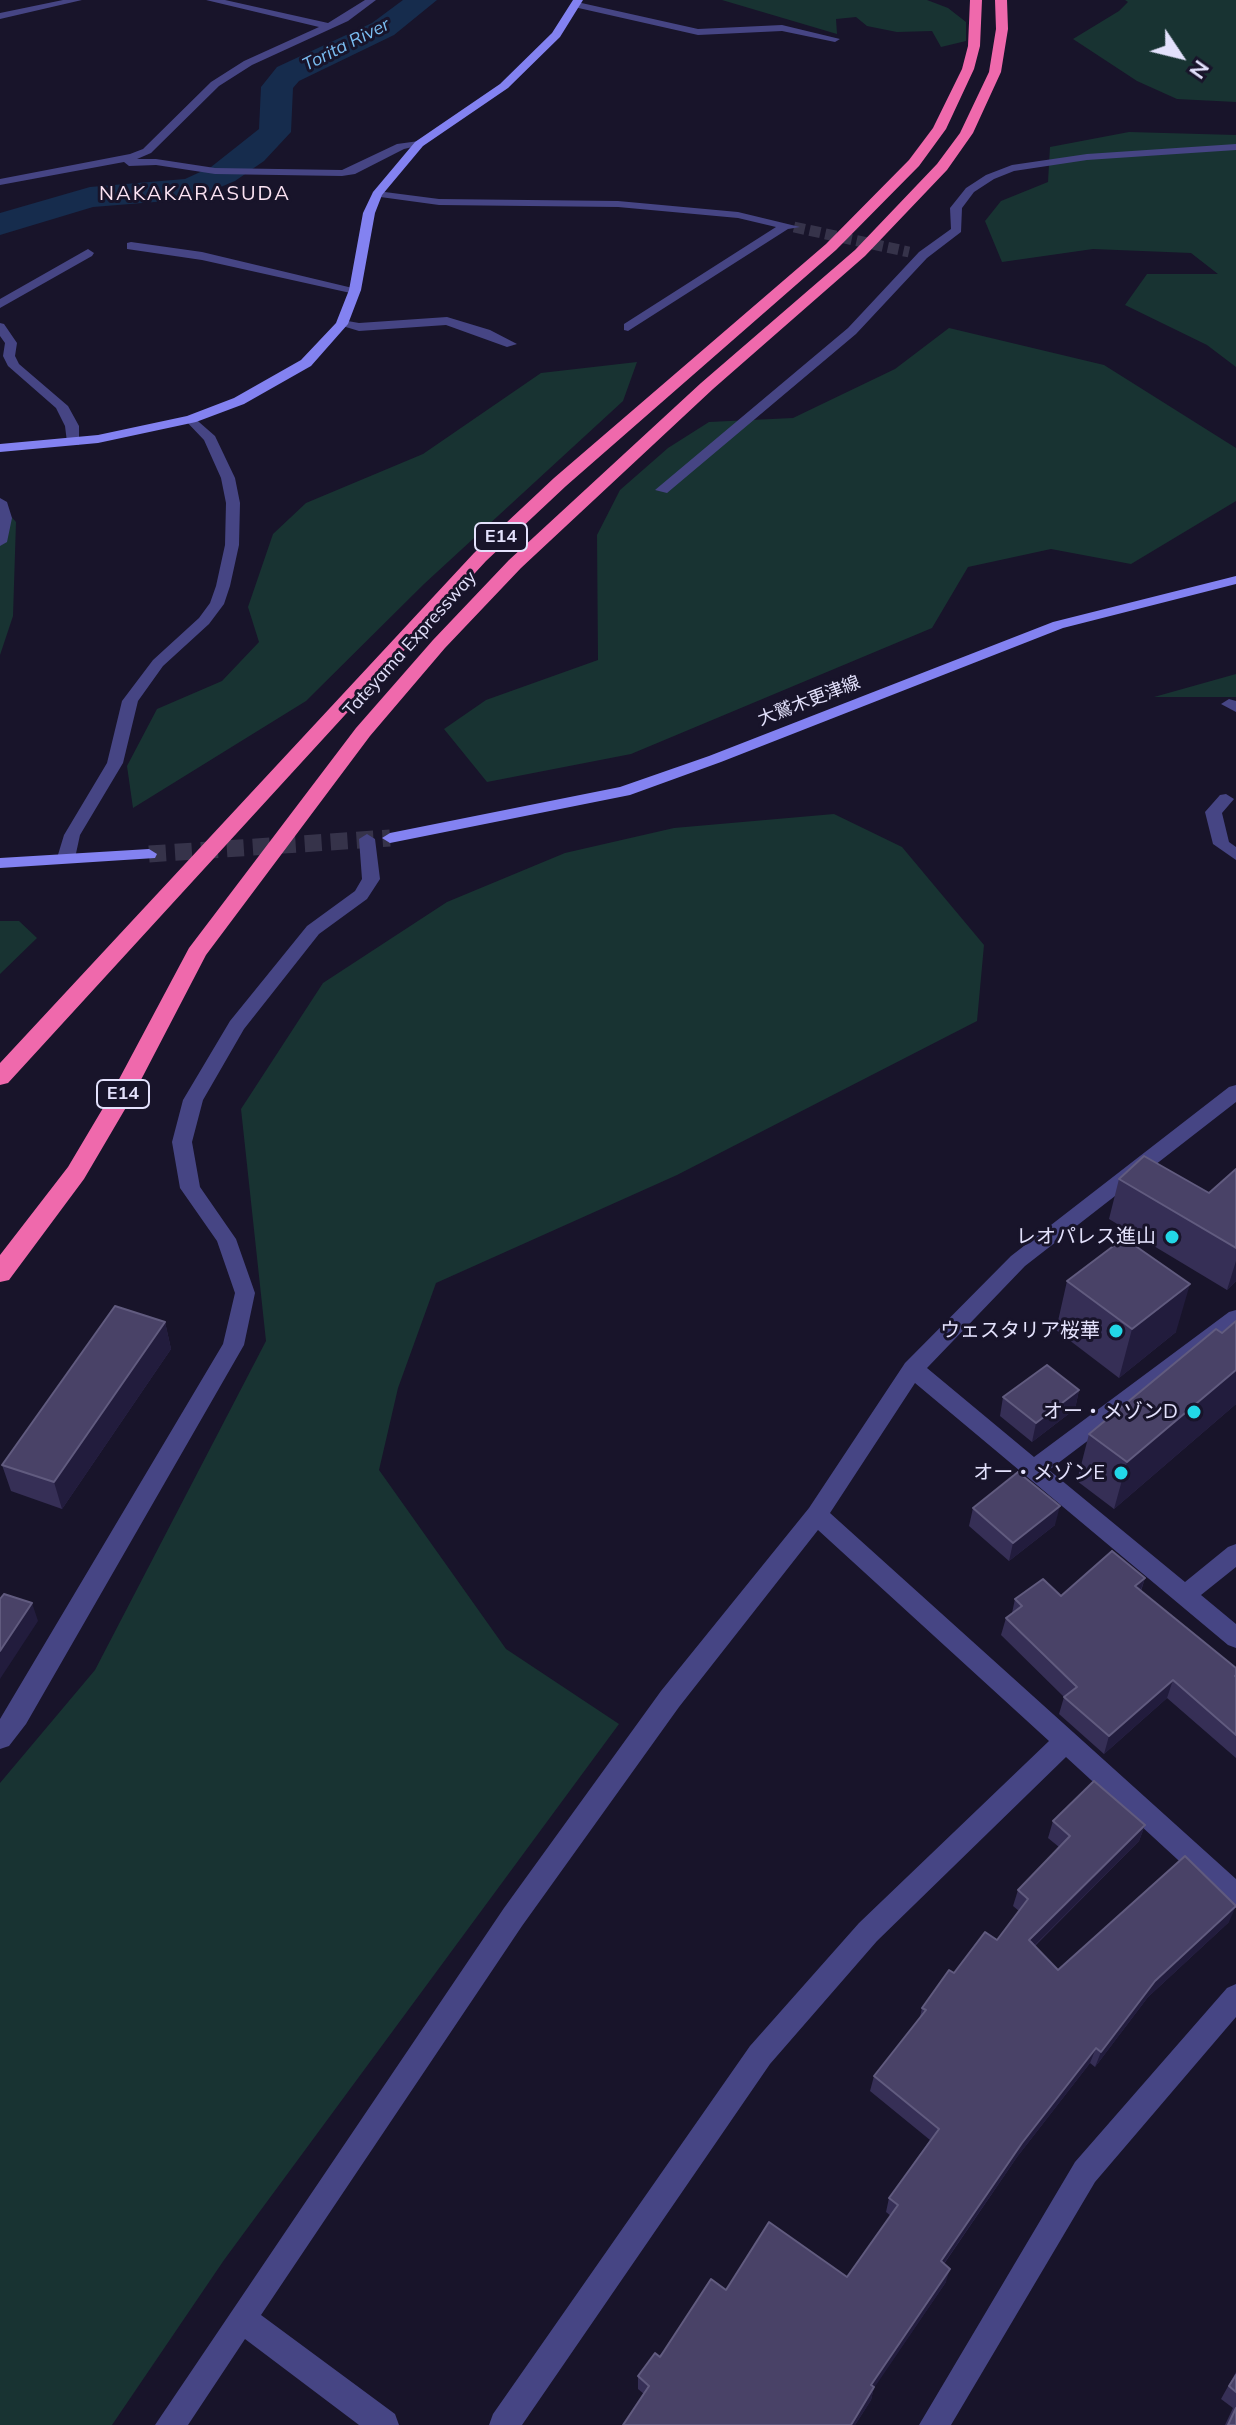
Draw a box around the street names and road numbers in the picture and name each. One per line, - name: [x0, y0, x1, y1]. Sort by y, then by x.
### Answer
- road number: E14: [475, 523, 527, 551]
- street label: Tateyama Expressway: [339, 567, 481, 721]
- street label: 大鷲木更津線: [755, 672, 863, 730]
- road number: E14: [97, 1080, 149, 1108]

